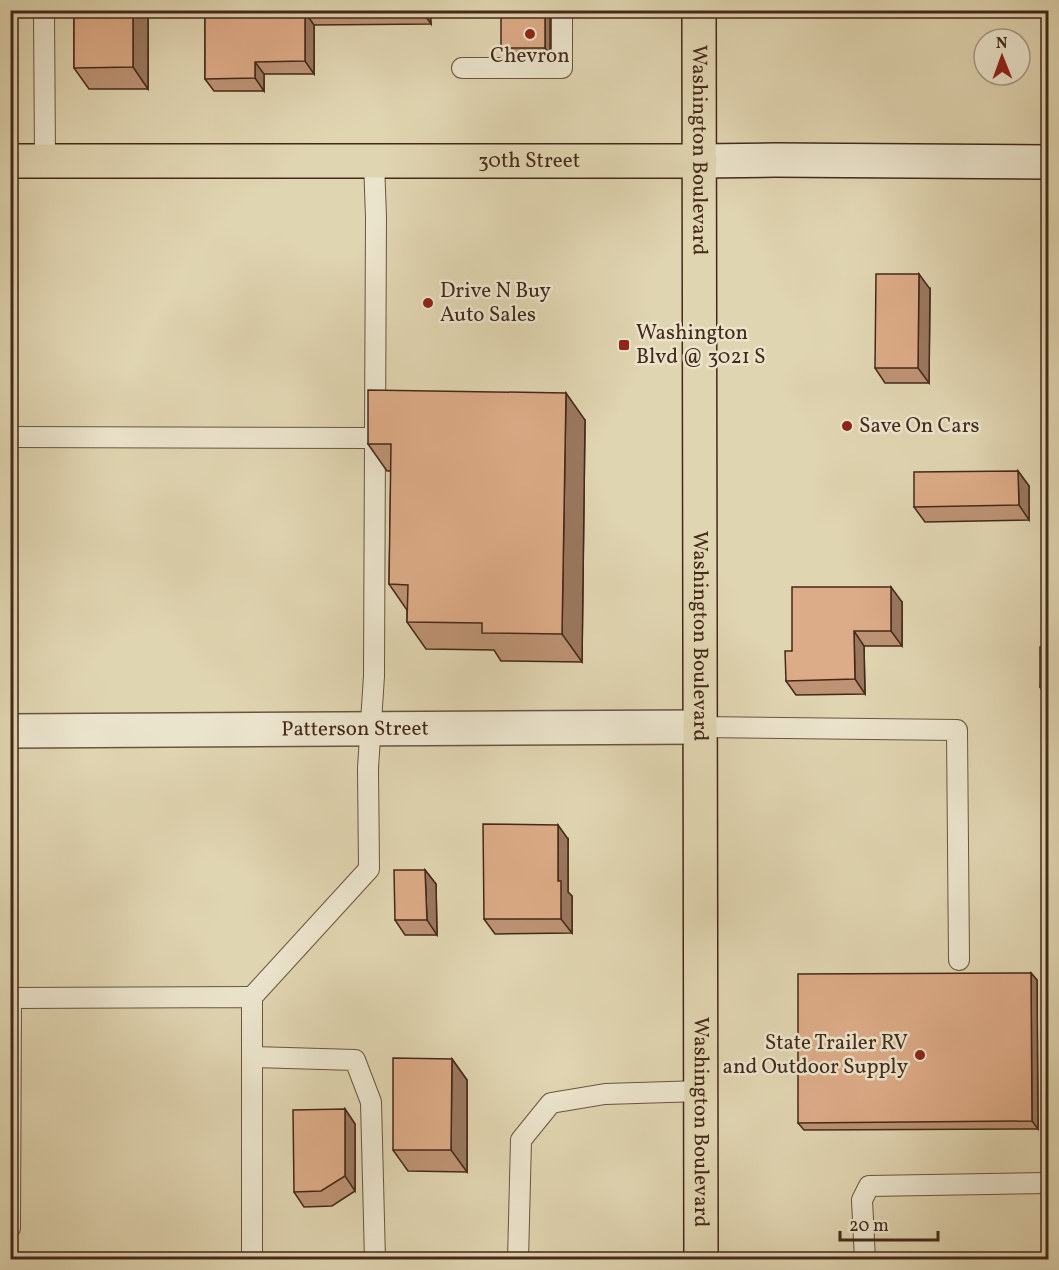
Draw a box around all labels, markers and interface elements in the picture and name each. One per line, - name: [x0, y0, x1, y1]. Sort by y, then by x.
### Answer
- marker: Chevron: [523, 27, 537, 41]
- north arrow: [972, 27, 1032, 87]
- text: N: [996, 33, 1008, 55]
- place label: Chevron: [490, 42, 570, 71]
- street label: Washington Boulevard: [685, 45, 714, 255]
- street label: 30th Street: [478, 147, 580, 176]
- place label: Drive N Buy Auto Sales: [440, 277, 552, 330]
- marker: Drive N Buy Auto Sales: [421, 296, 435, 310]
- place label: Washington Blvd @ 3021 S: [636, 319, 766, 372]
- marker: Washington Blvd @ 3021 S: [617, 338, 631, 352]
- place label: Save On Cars: [859, 412, 980, 441]
- marker: Save On Cars: [840, 419, 854, 433]
- street label: Washington Boulevard: [685, 531, 715, 741]
- street label: Patterson Street: [281, 714, 429, 744]
- street label: Washington Boulevard: [686, 1017, 715, 1227]
- place label: State Trailer RV and Outdoor Supply: [722, 1029, 909, 1082]
- marker: State Trailer RV and Outdoor Supply: [913, 1048, 927, 1062]
- scale bar: [840, 1204, 938, 1242]
- text: 20 m: [849, 1214, 889, 1239]

